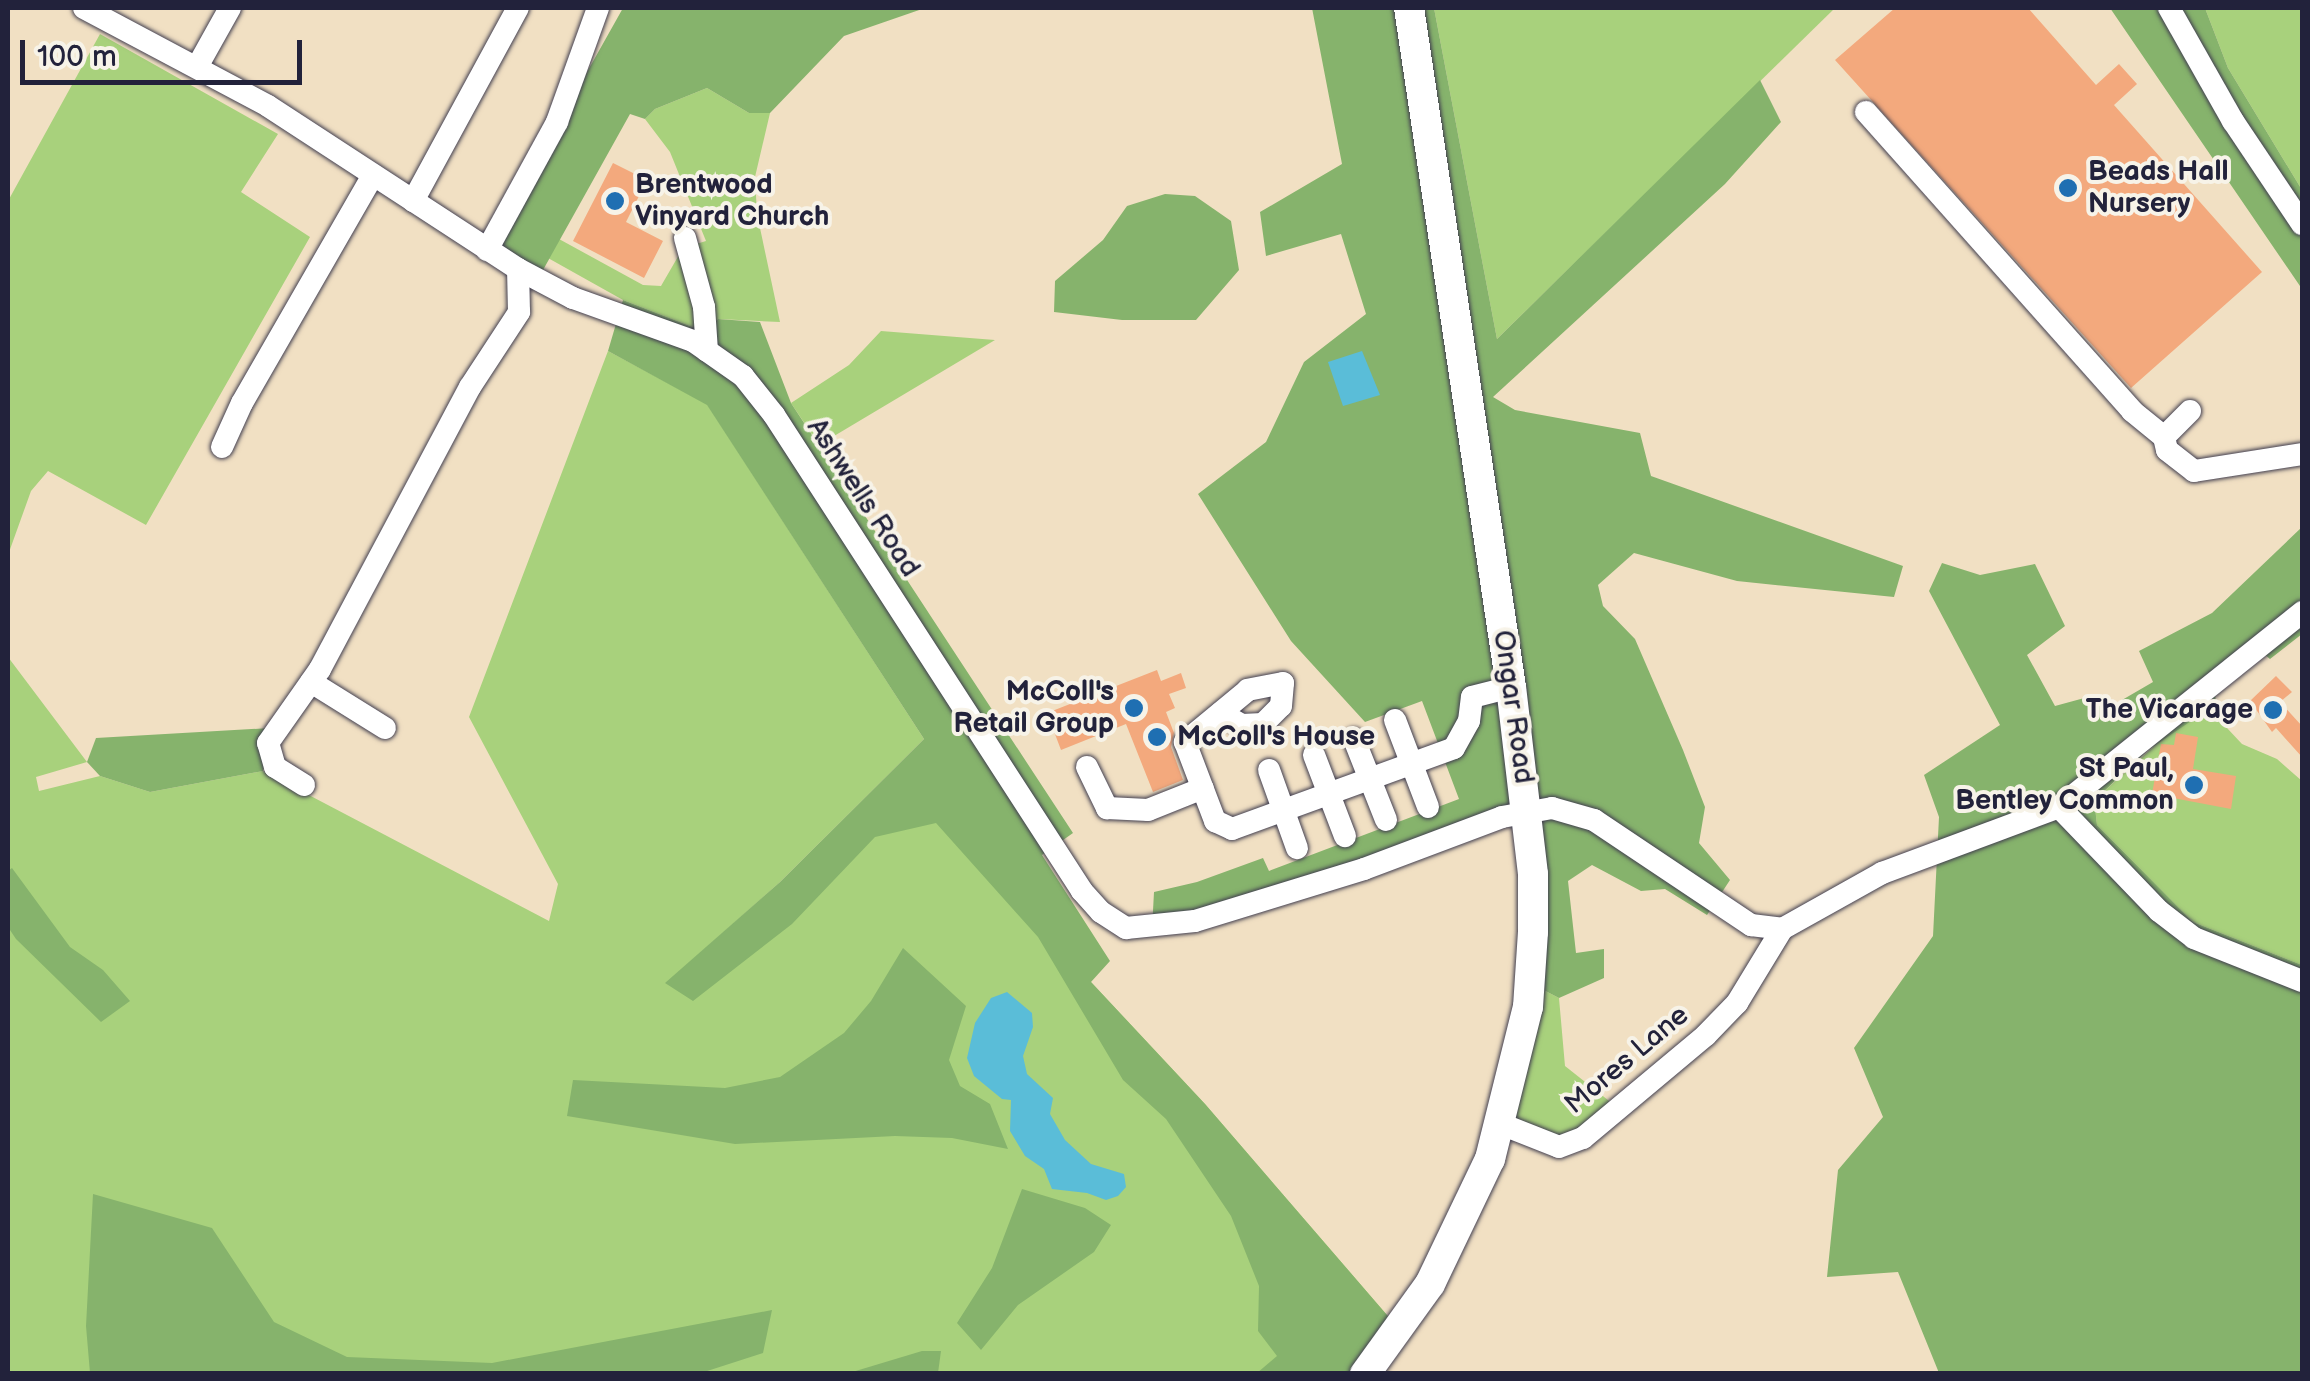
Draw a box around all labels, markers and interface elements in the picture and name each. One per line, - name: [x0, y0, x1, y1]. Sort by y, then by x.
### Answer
- scale bar: [25, 20, 308, 82]
- text: 100 m: [37, 39, 117, 75]
- place label: Beads Hall Nursery: [2088, 155, 2228, 221]
- place label: Brentwood Vinyard Church: [635, 168, 829, 234]
- marker: Beads Hall Nursery: [2057, 177, 2079, 199]
- marker: Brentwood Vinyard Church: [604, 190, 626, 212]
- street label: Ashwells Road: [799, 413, 927, 583]
- street label: Ongar Road: [1486, 628, 1540, 786]
- place label: McColl's Retail Group: [953, 675, 1114, 741]
- place label: The Vicarage: [2084, 693, 2253, 727]
- marker: McColl's Retail Group: [1123, 697, 1145, 719]
- marker: The Vicarage: [2262, 699, 2284, 721]
- place label: McColl's House: [1177, 720, 1375, 754]
- marker: McColl's House: [1146, 726, 1168, 748]
- place label: St Paul, Bentley Common: [1954, 752, 2174, 818]
- marker: St Paul, Bentley Common: [2183, 774, 2205, 796]
- street label: Mores Lane: [1558, 999, 1696, 1121]

